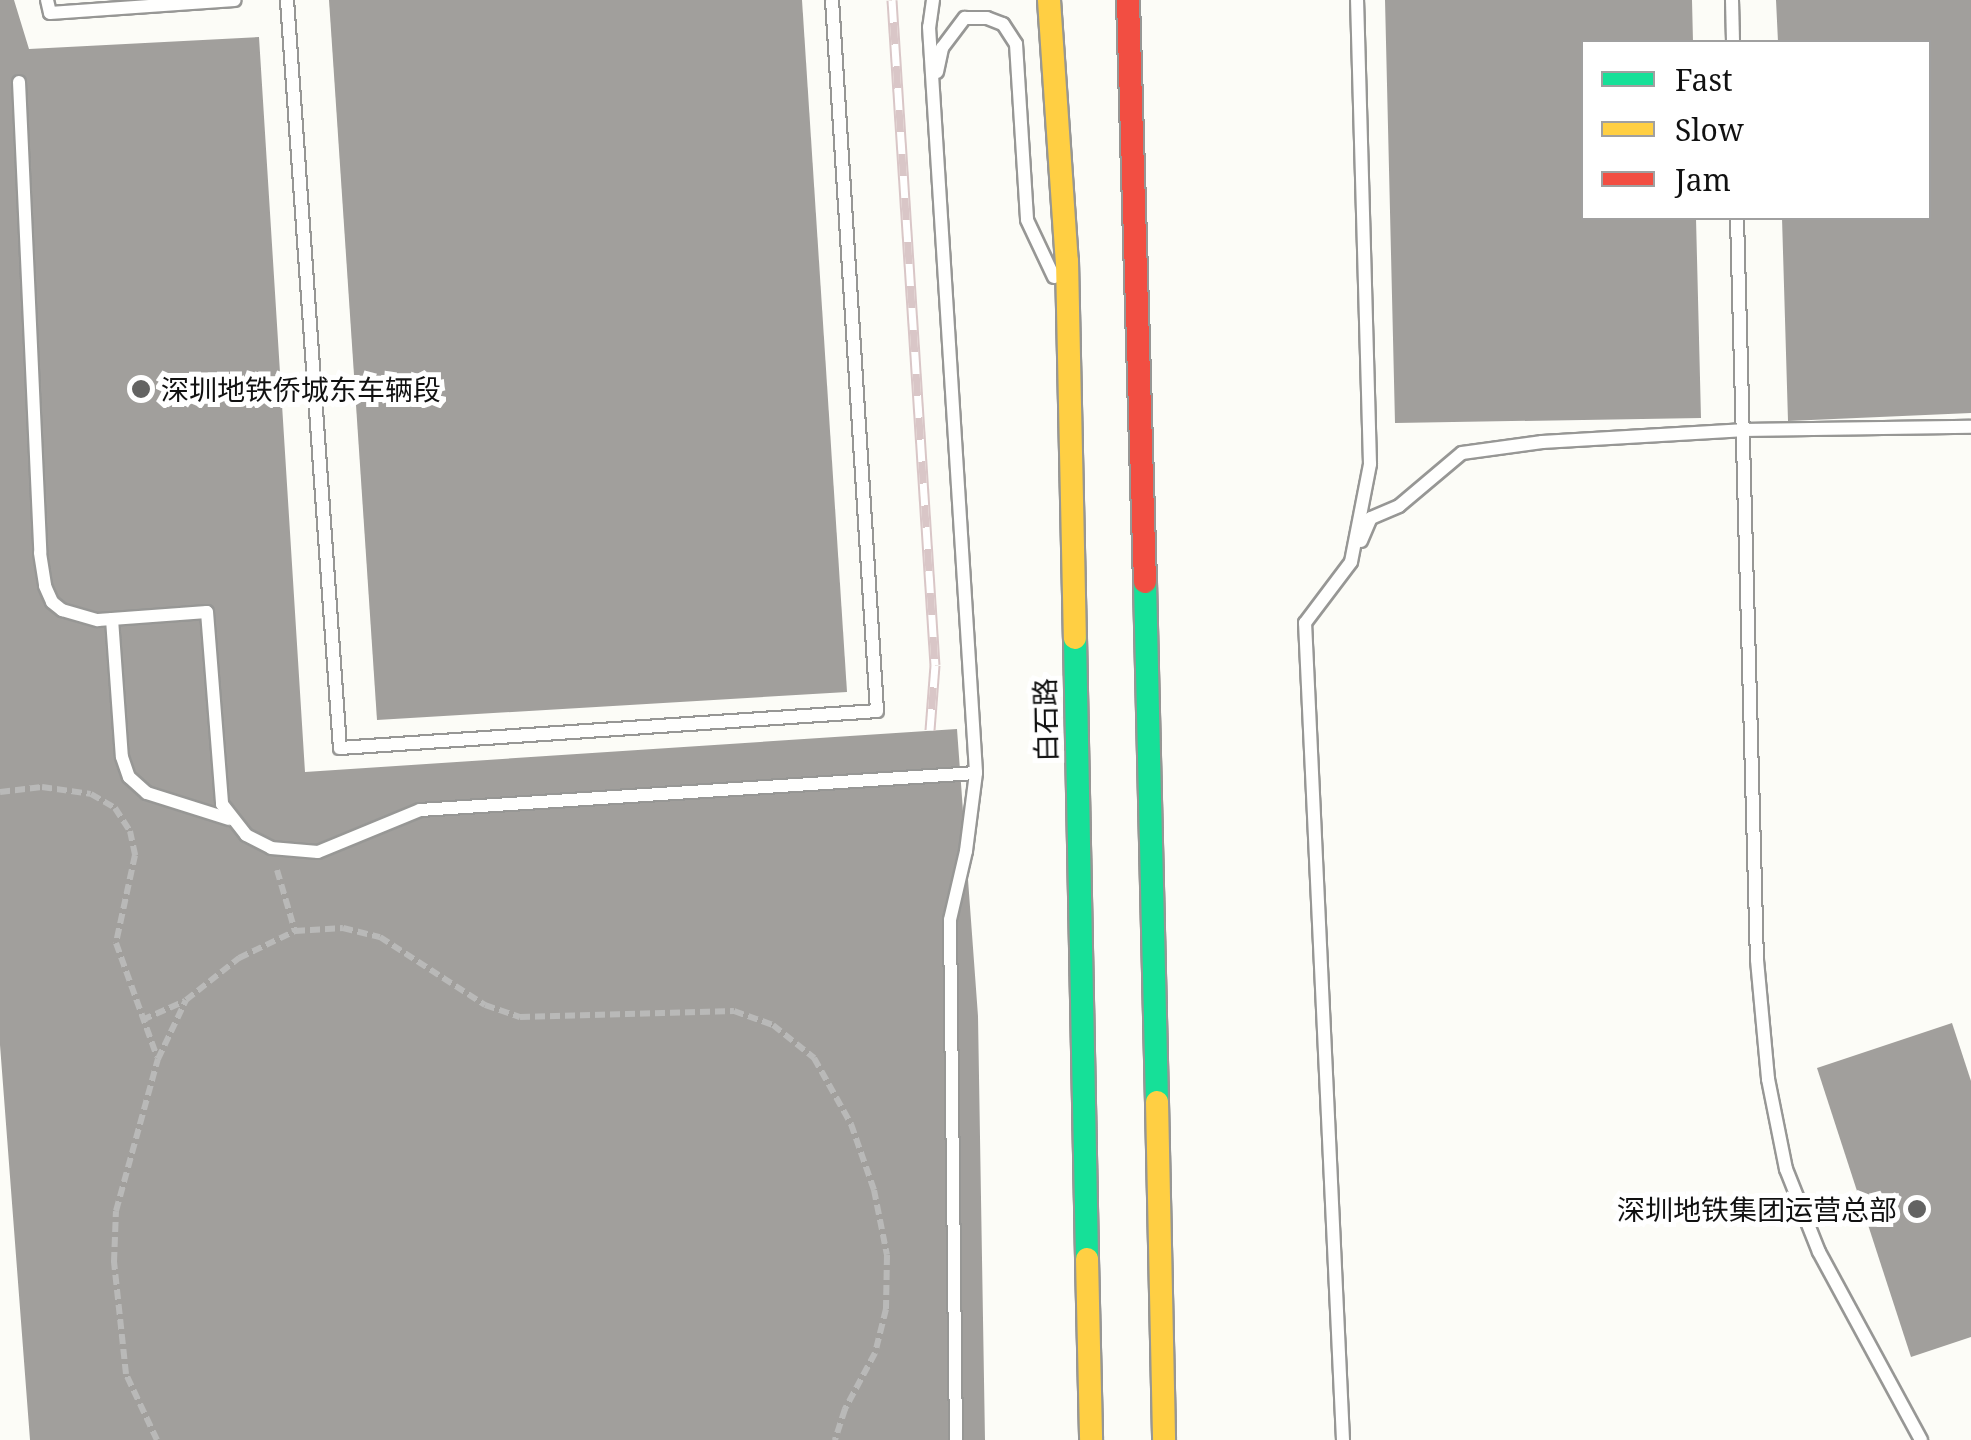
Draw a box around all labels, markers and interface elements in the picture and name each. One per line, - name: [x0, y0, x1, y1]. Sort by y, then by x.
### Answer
- legend: [1581, 40, 1931, 220]
- text: Fast: [1675, 59, 1732, 100]
- text: Slow: [1675, 109, 1744, 150]
- text: Jam: [1675, 159, 1731, 200]
- place label: 深圳地铁侨城东车辆段: [161, 372, 441, 406]
- marker: 深圳地铁侨城东车辆段: [130, 378, 152, 400]
- street label: 白石路: [1027, 678, 1063, 762]
- place label: 深圳地铁集团运营总部: [1617, 1192, 1897, 1226]
- marker: 深圳地铁集团运营总部: [1906, 1198, 1928, 1220]

